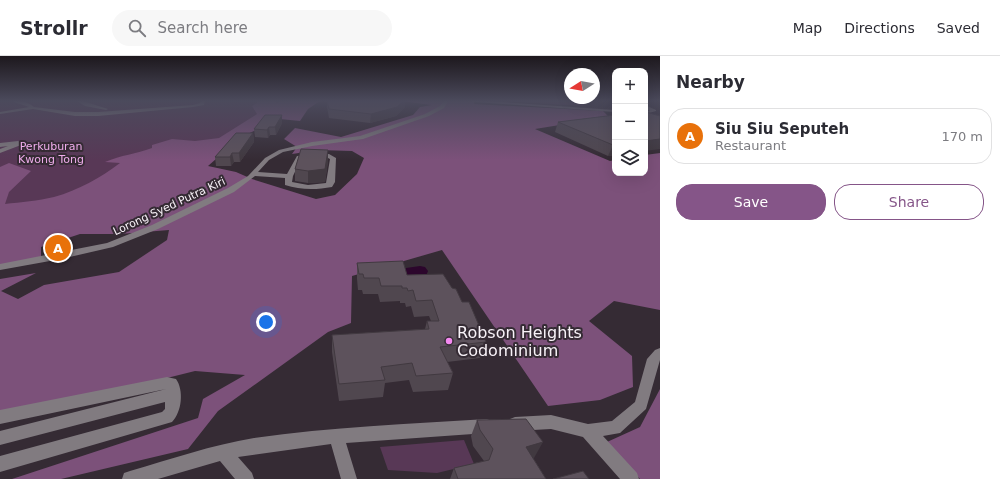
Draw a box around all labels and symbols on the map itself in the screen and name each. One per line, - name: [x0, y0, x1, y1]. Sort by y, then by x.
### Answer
- north arrow: [564, 68, 600, 104]
- park label: Perkuburan Kwong Tong: [18, 140, 84, 166]
- street label: Lorong Syed Putra Kiri: [111, 175, 227, 238]
- pin: A: [45, 233, 71, 263]
- your location: [256, 312, 276, 332]
- place label: Robson Heights Codominium: [457, 323, 582, 360]
- marker: Robson Heights Codominium: [444, 336, 454, 346]

